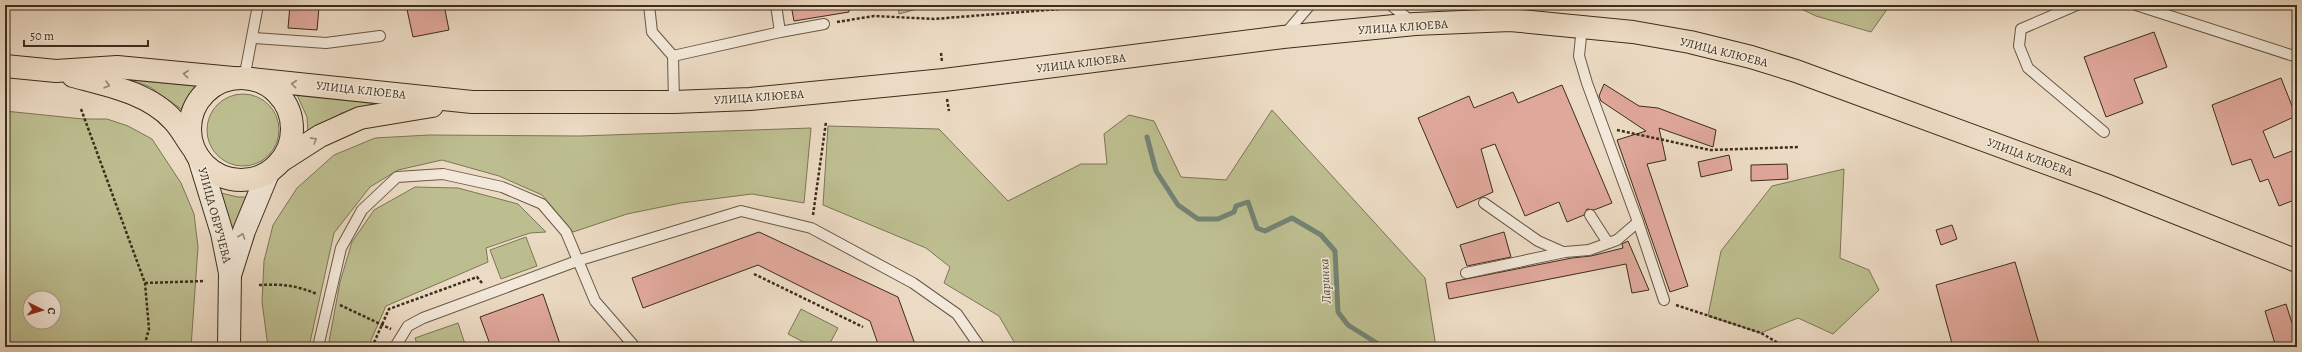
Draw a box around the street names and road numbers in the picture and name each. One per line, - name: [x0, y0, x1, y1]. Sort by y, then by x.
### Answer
- street label: УЛИЦА КЛЮЕВА: [1357, 16, 1450, 38]
- street label: УЛИЦА КЛЮЕВА: [1678, 33, 1771, 71]
- street label: УЛИЦА КЛЮЕВА: [1035, 49, 1128, 76]
- street label: УЛИЦА КЛЮЕВА: [315, 77, 408, 103]
- street label: УЛИЦА КЛЮЕВА: [713, 86, 806, 108]
- street label: УЛИЦА КЛЮЕВА: [1985, 134, 2076, 180]
- street label: УЛИЦА ОБРУЧЕВА: [195, 165, 236, 266]

